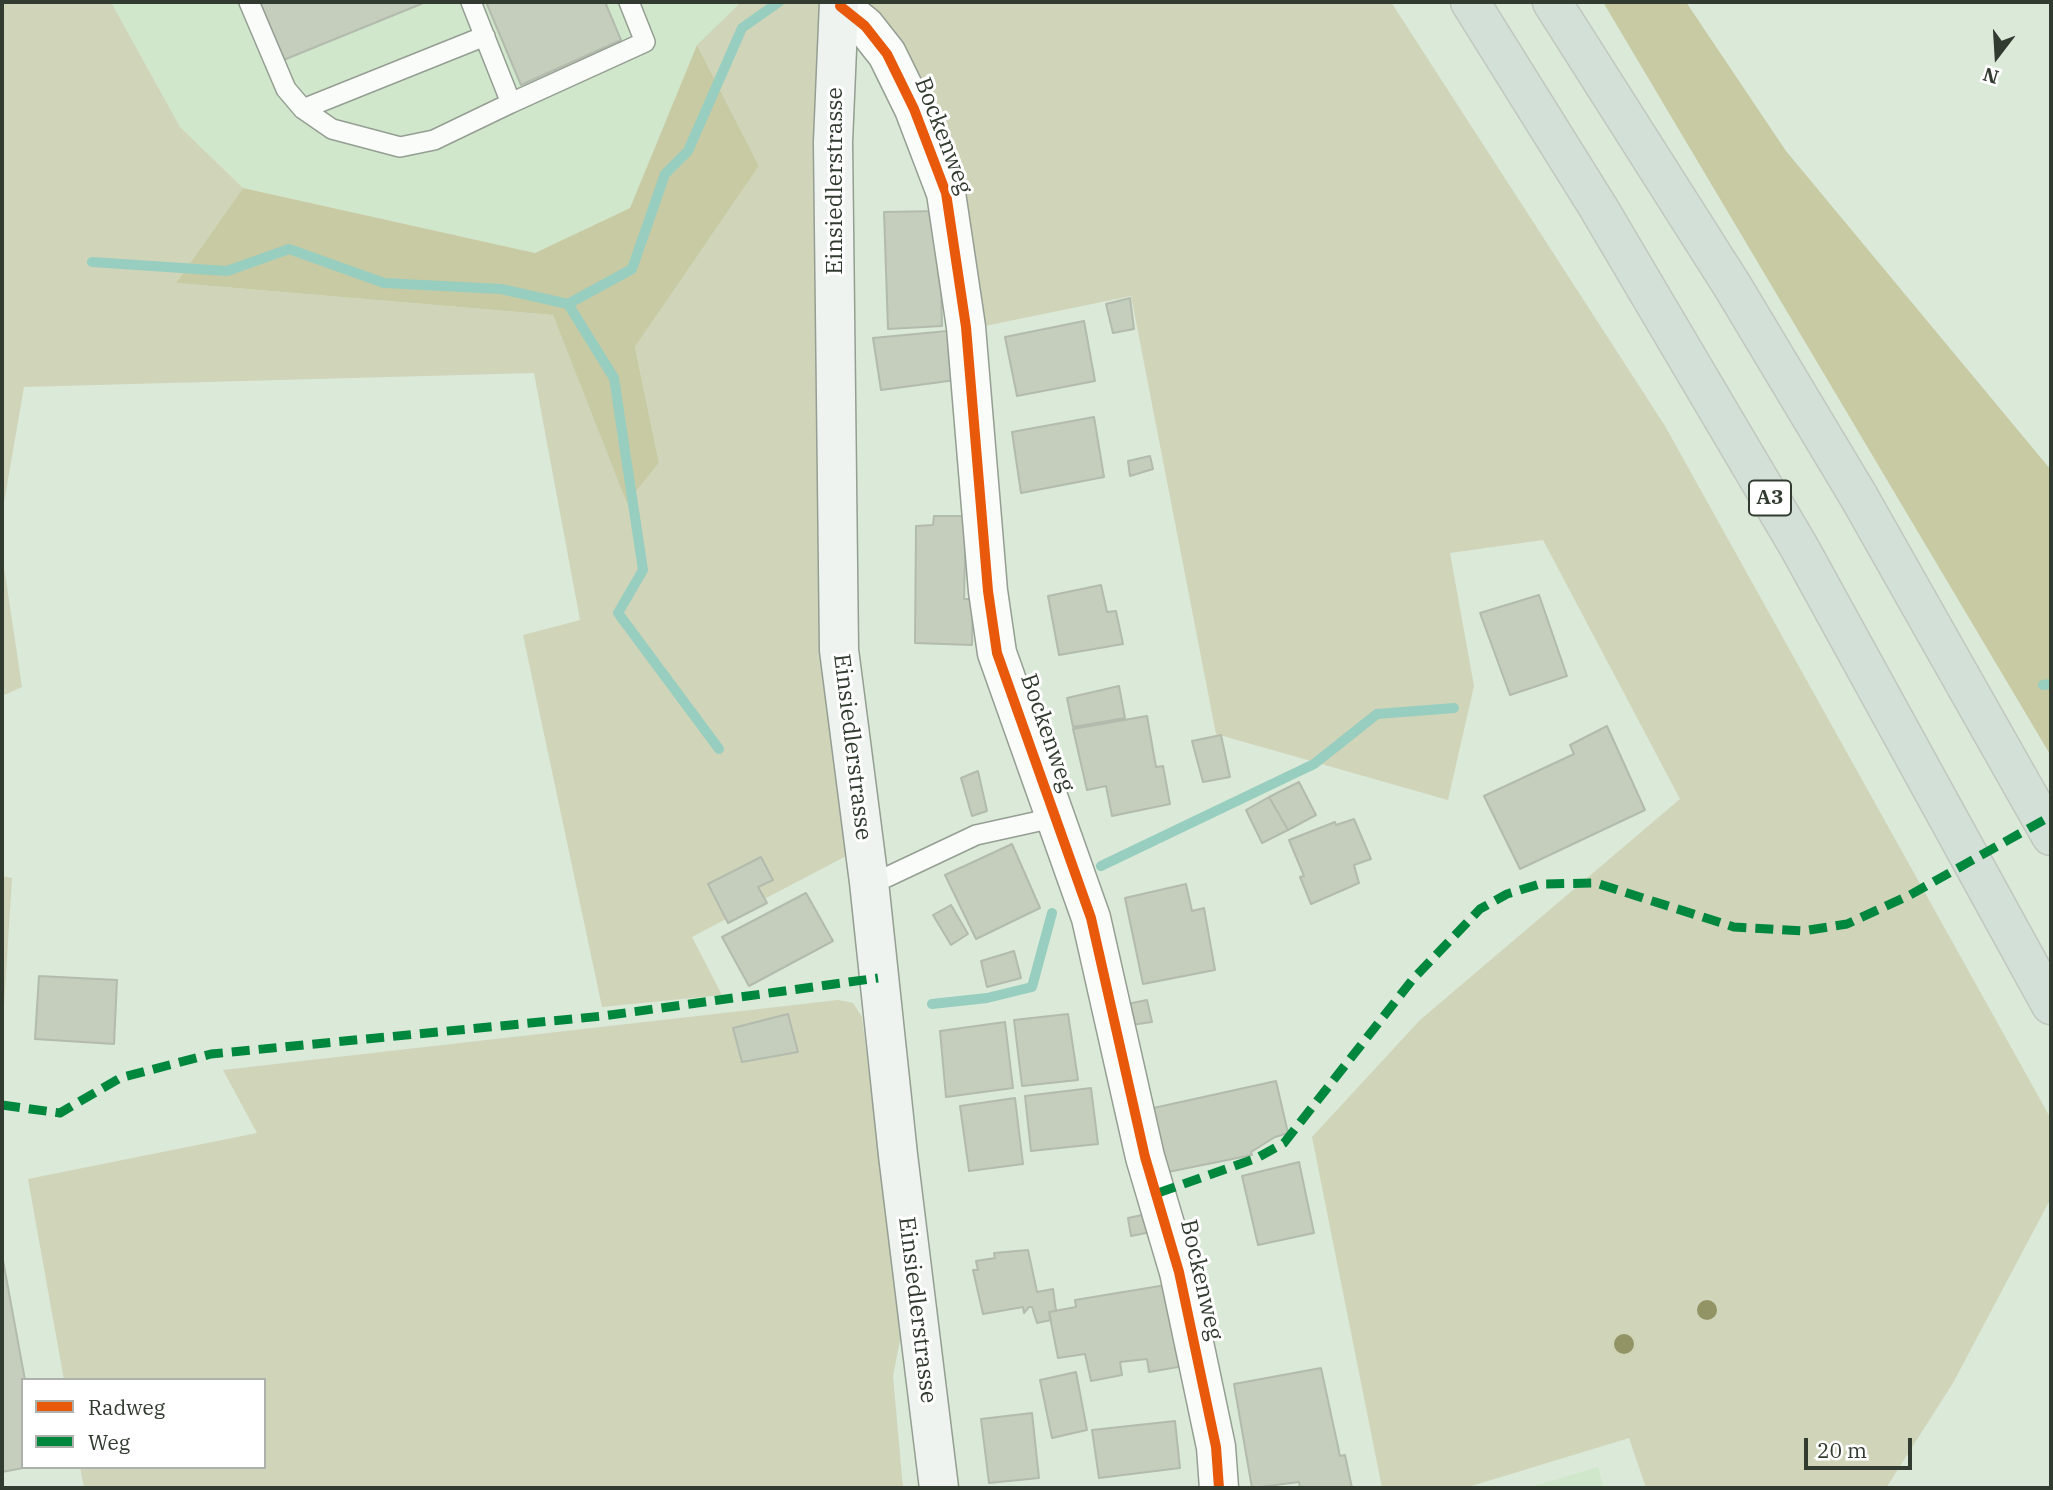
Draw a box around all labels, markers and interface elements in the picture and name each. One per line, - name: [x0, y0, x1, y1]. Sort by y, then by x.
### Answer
- north arrow: [1962, 21, 2032, 91]
- text: N: [1980, 62, 2002, 90]
- street label: Bockenweg: [908, 74, 978, 198]
- street label: Einsiedlerstrasse: [821, 87, 849, 275]
- road number: A3: [1749, 480, 1791, 516]
- street label: Einsiedlerstrasse: [827, 652, 877, 842]
- street label: Bockenweg: [1014, 670, 1080, 796]
- street label: Einsiedlerstrasse: [892, 1215, 942, 1405]
- street label: Bockenweg: [1174, 1217, 1228, 1343]
- legend: [21, 1378, 266, 1469]
- text: Radweg: [88, 1393, 165, 1421]
- scale bar: [1808, 1424, 1916, 1468]
- text: Weg: [88, 1428, 130, 1456]
- text: 20 m: [1817, 1436, 1867, 1464]

